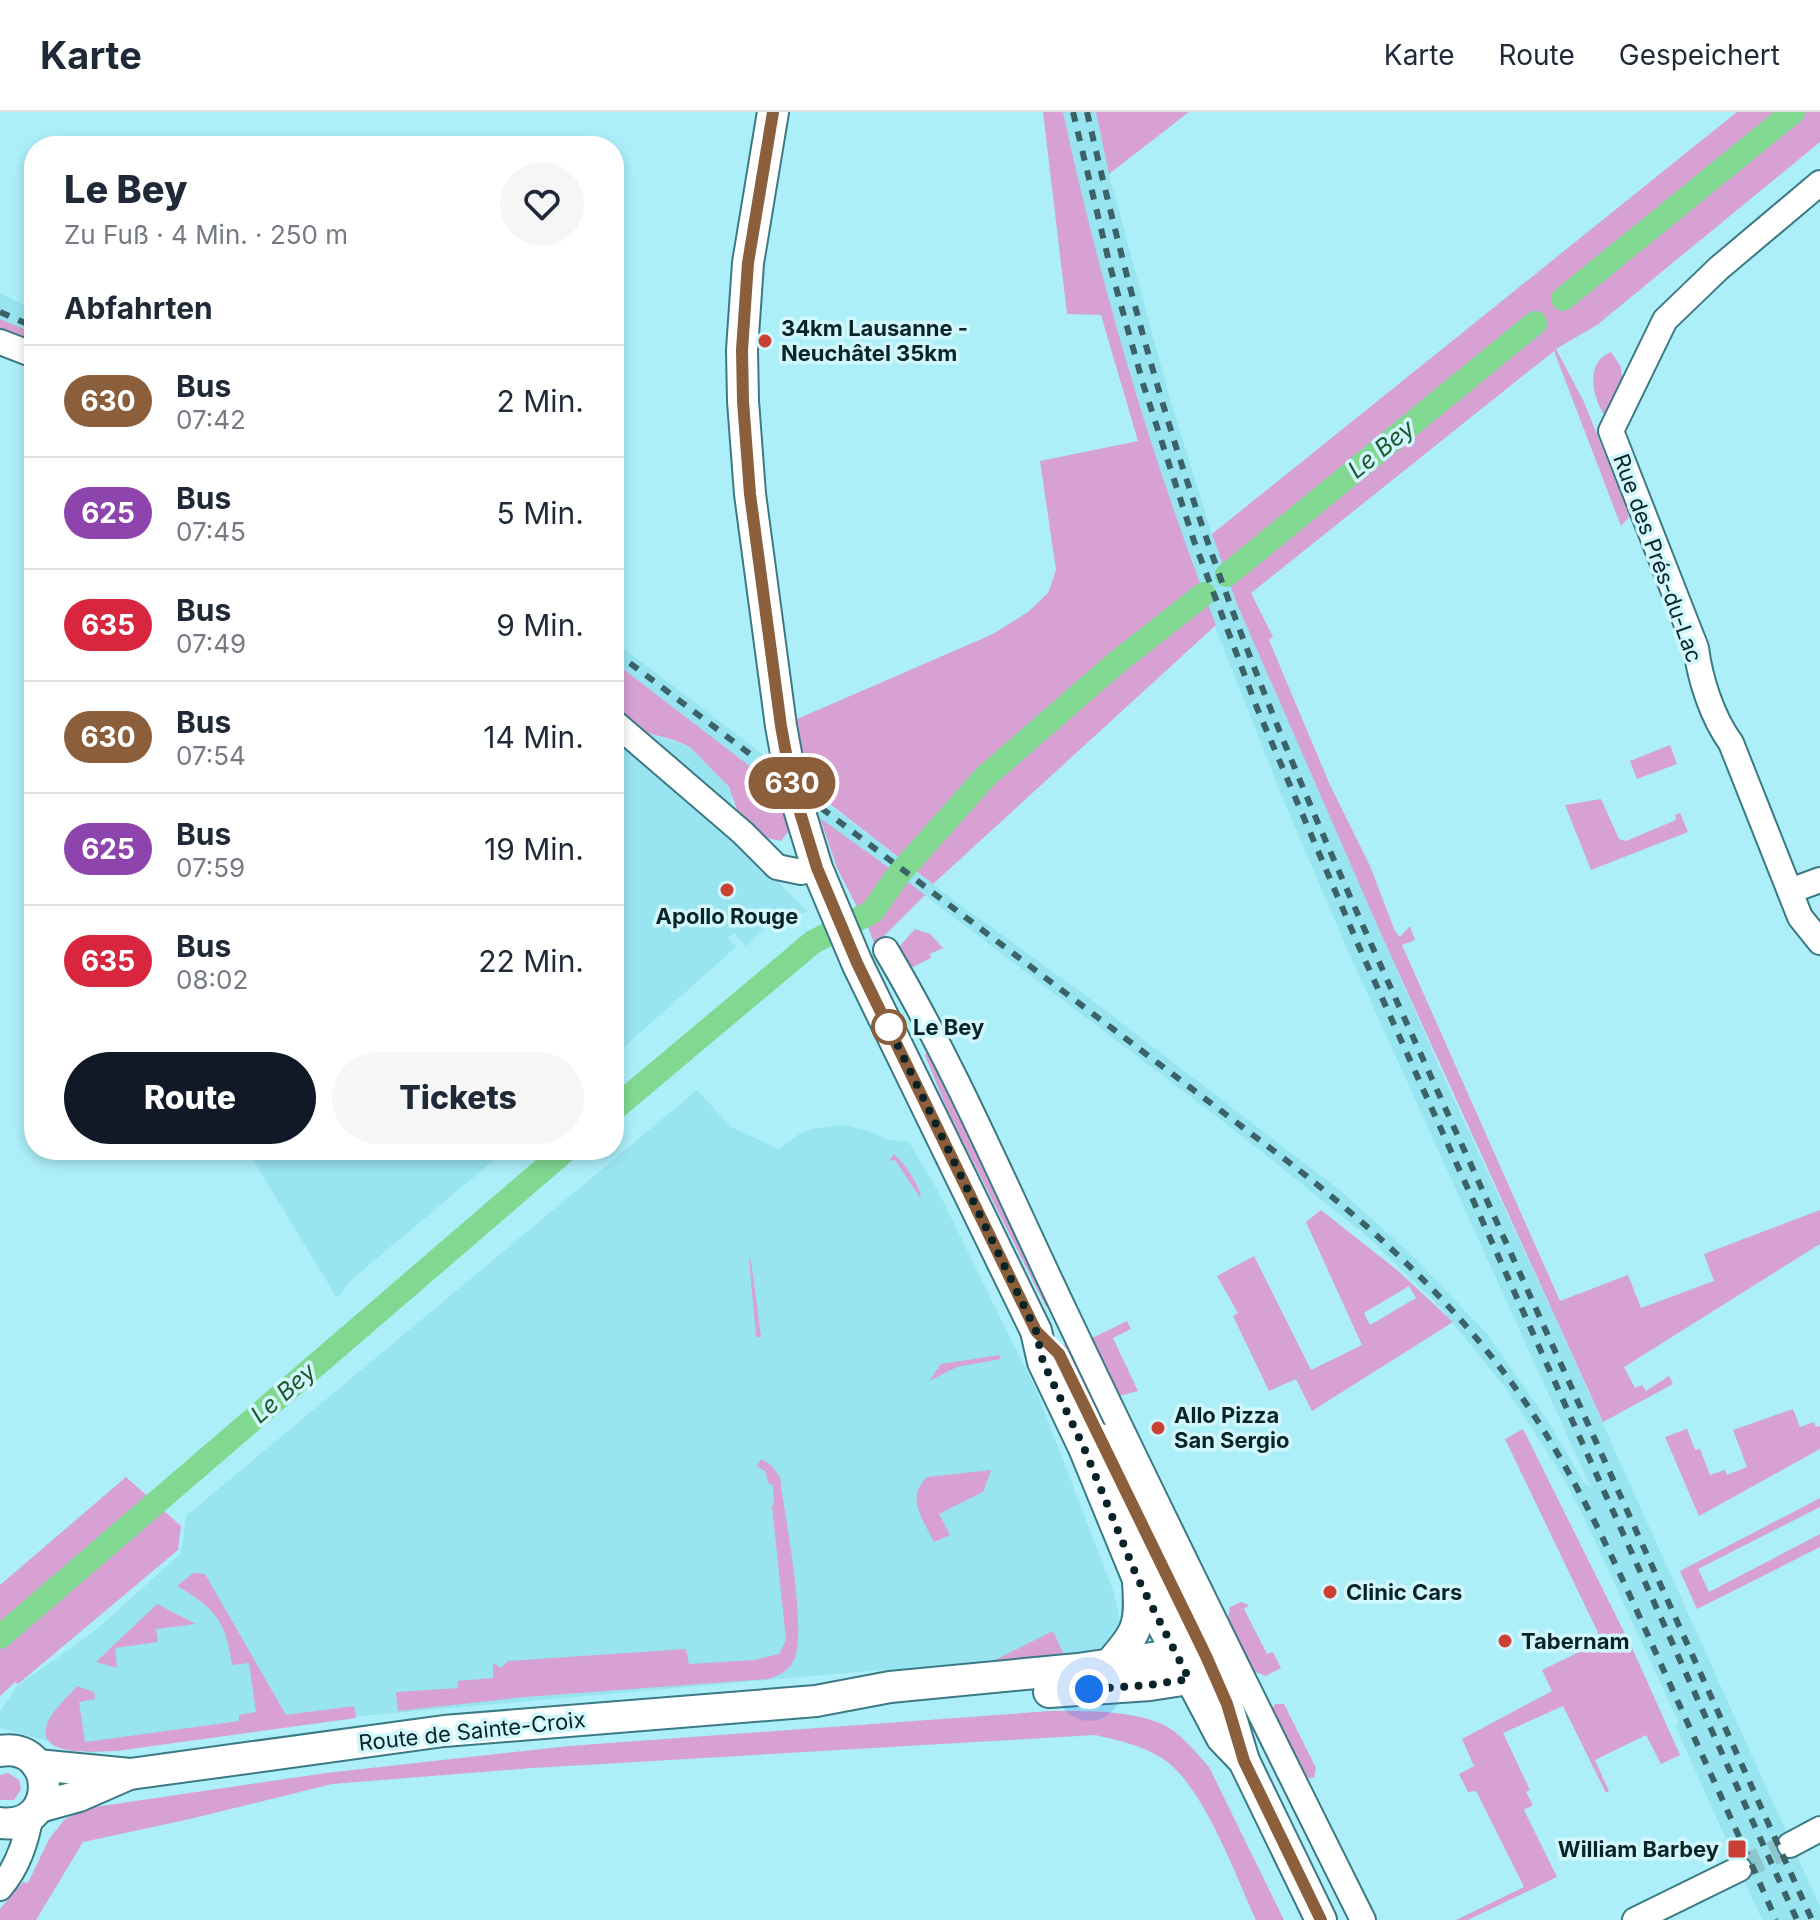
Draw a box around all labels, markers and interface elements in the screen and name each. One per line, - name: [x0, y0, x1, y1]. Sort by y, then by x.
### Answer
- text: Karte: [40, 32, 142, 78]
- text: Karte: [1384, 38, 1455, 72]
- text: Route: [1499, 38, 1575, 72]
- text: Gespeichert: [1619, 38, 1780, 72]
- button: heart: [500, 162, 584, 246]
- text: Le Bey: [64, 166, 188, 212]
- text: Zu Fuß · 4 Min. · 250 m: [64, 219, 348, 250]
- text: Abfahrten: [64, 290, 213, 326]
- place label: 34km Lausanne - Neuchâtel 35km: [781, 315, 968, 366]
- marker: 34km Lausanne - Neuchâtel 35km: [756, 332, 774, 350]
- text: Bus: [176, 368, 231, 404]
- text: 2 Min.: [497, 383, 584, 419]
- text: 630: [80, 384, 136, 418]
- text: 07:42: [176, 404, 246, 435]
- water label: Le Bey: [1342, 413, 1420, 484]
- street label: Rue des Prés-du-Lac: [1608, 450, 1708, 666]
- text: Bus: [176, 480, 231, 516]
- text: 5 Min.: [497, 495, 584, 531]
- text: 625: [81, 496, 135, 530]
- text: 07:45: [176, 516, 246, 547]
- text: Bus: [176, 592, 231, 628]
- text: 9 Min.: [496, 607, 584, 643]
- text: 635: [81, 608, 135, 642]
- text: 07:49: [176, 628, 246, 659]
- text: Bus: [176, 704, 231, 740]
- text: 14 Min.: [483, 719, 584, 755]
- text: 630: [80, 720, 136, 754]
- text: 07:54: [176, 740, 246, 771]
- line badge: 630: [746, 757, 838, 809]
- text: 630: [764, 766, 820, 800]
- text: Bus: [176, 816, 231, 852]
- text: 19 Min.: [484, 831, 584, 867]
- text: 625: [81, 832, 135, 866]
- text: 07:59: [176, 852, 245, 883]
- marker: Apollo Rouge: [718, 881, 736, 899]
- place label: Apollo Rouge: [656, 903, 798, 929]
- text: Bus: [176, 928, 231, 964]
- text: 22 Min.: [478, 943, 584, 979]
- text: 635: [81, 944, 135, 978]
- text: 08:02: [176, 964, 248, 995]
- marker: Le Bey: [872, 1010, 906, 1044]
- place label: Le Bey: [913, 1014, 984, 1040]
- button: Route: [64, 1052, 316, 1144]
- button: Tickets: [332, 1052, 584, 1144]
- water label: Le Bey: [245, 1357, 322, 1429]
- place label: Allo Pizza San Sergio: [1174, 1402, 1289, 1453]
- marker: Allo Pizza San Sergio: [1149, 1419, 1167, 1437]
- place label: Clinic Cars: [1346, 1579, 1462, 1605]
- marker: Clinic Cars: [1321, 1583, 1339, 1601]
- place label: Tabernam: [1521, 1628, 1630, 1654]
- marker: Tabernam: [1496, 1632, 1514, 1650]
- your location: [1069, 1669, 1109, 1709]
- street label: Route de Sainte-Croix: [357, 1706, 587, 1756]
- place label: William Barbey: [1558, 1836, 1719, 1862]
- marker: William Barbey: [1726, 1838, 1748, 1860]

